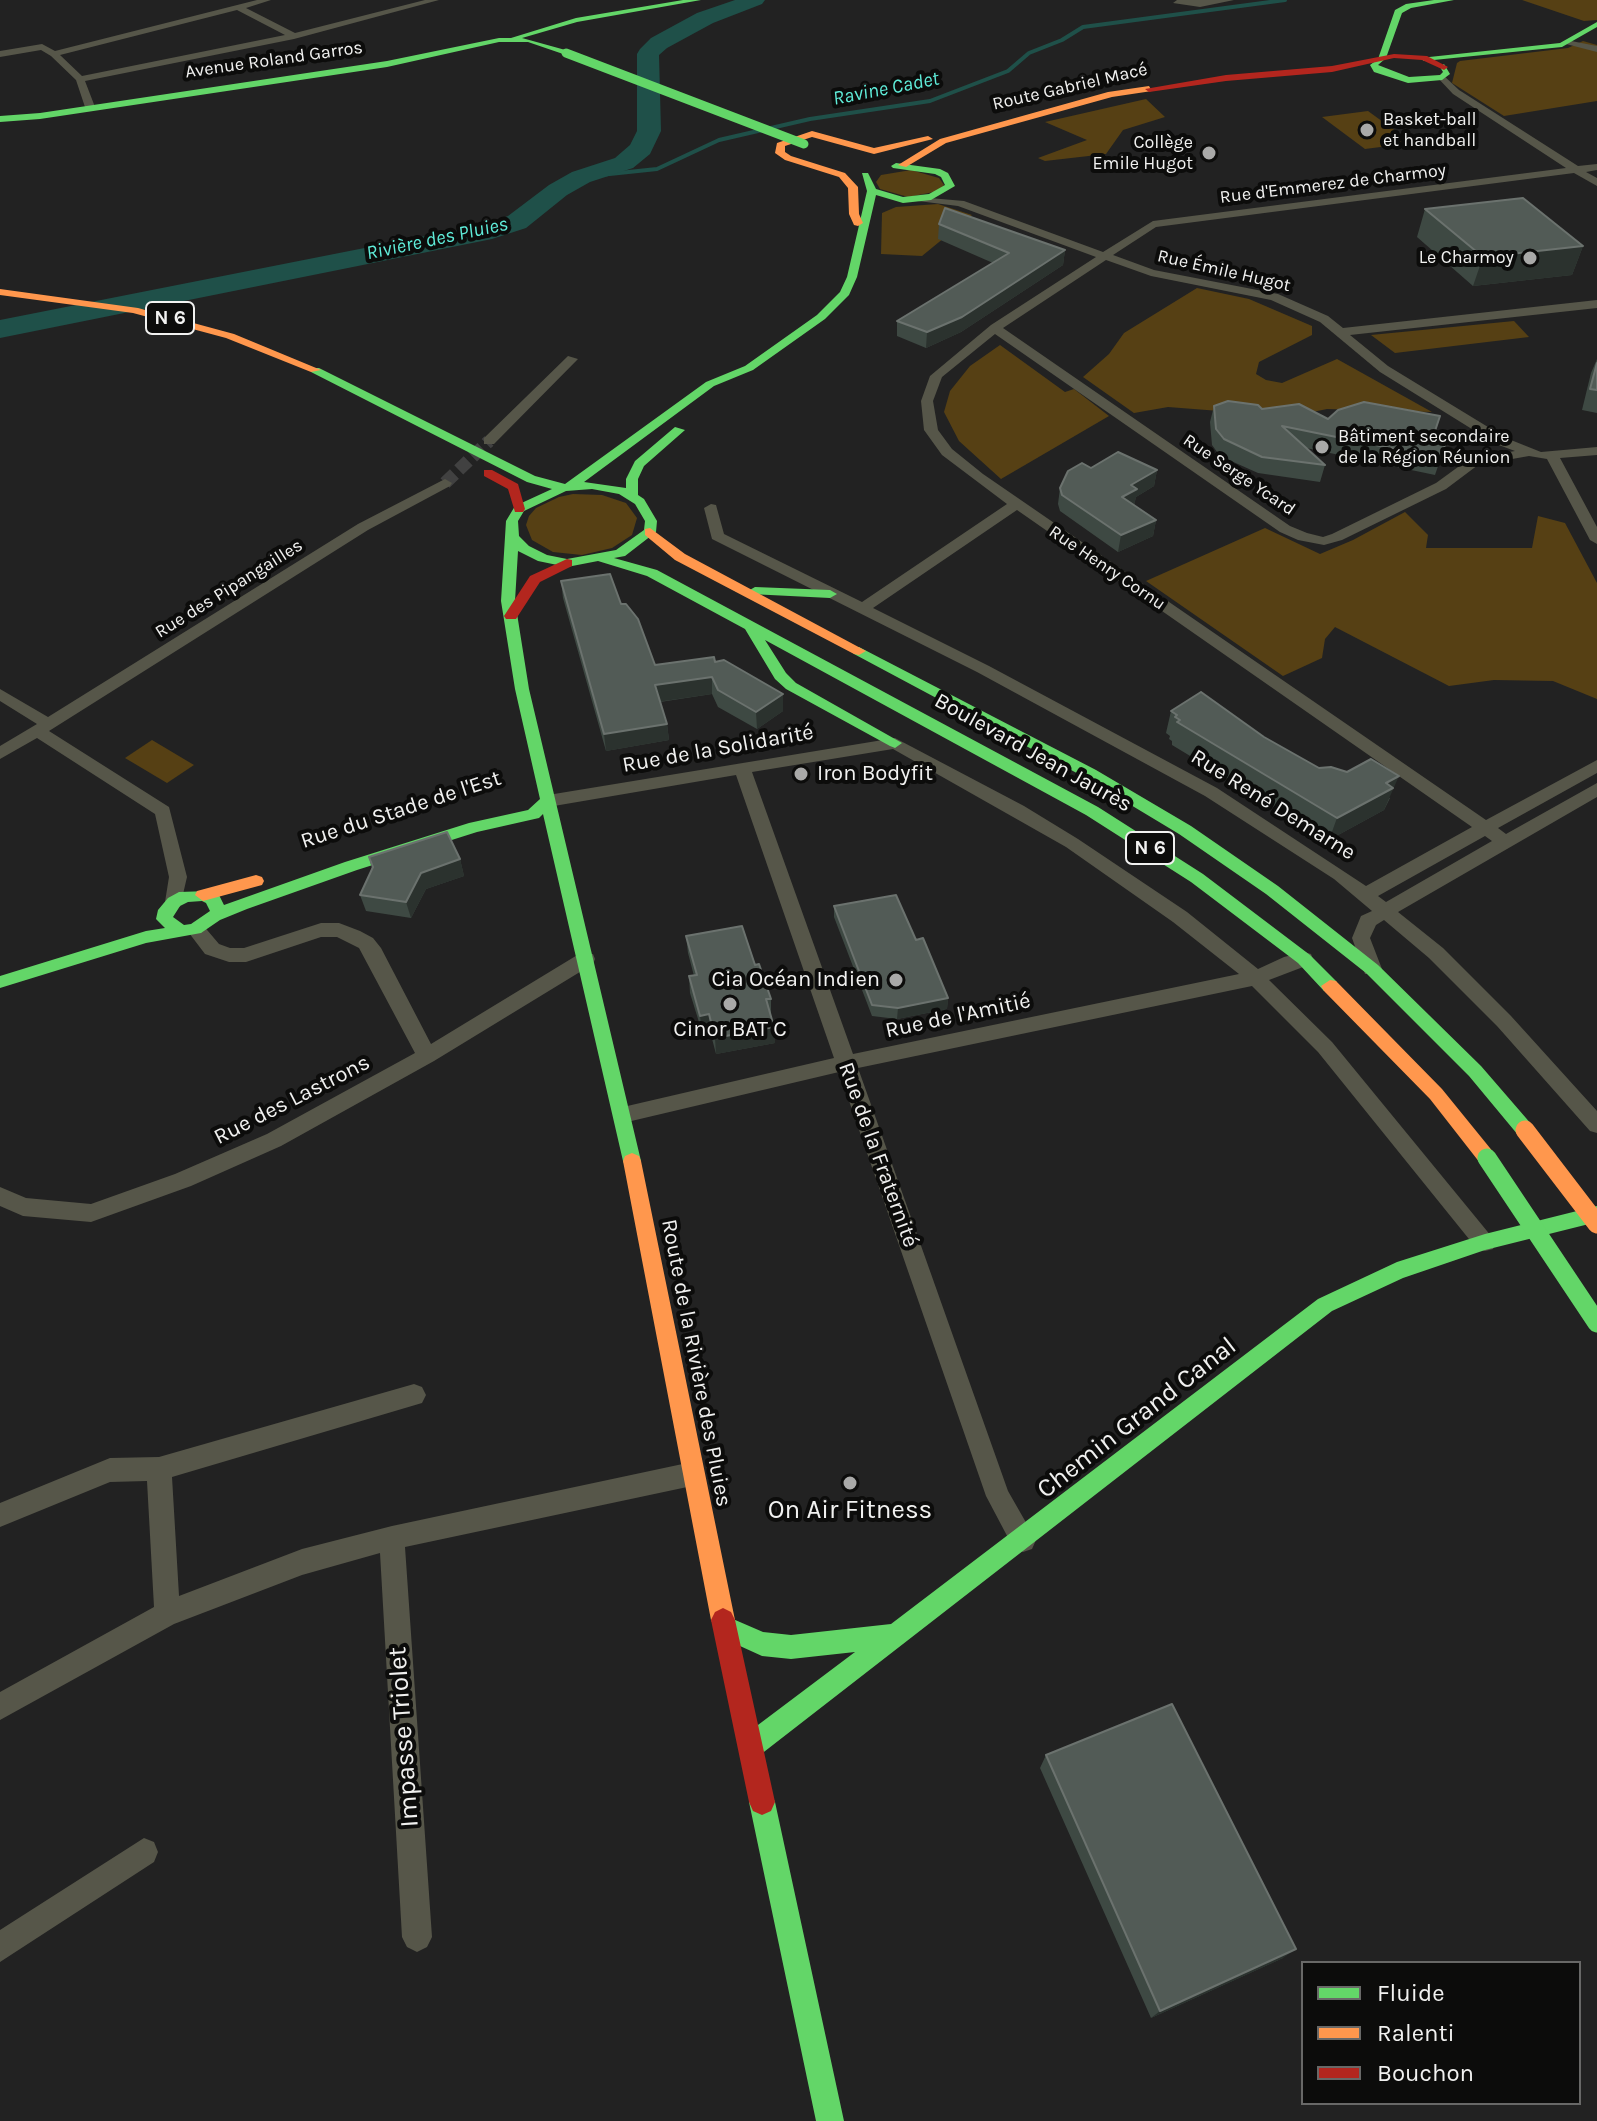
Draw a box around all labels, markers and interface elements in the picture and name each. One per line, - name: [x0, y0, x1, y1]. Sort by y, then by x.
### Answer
- street label: Avenue Roland Garros: [184, 37, 364, 83]
- street label: Route Gabriel Macé: [990, 59, 1150, 115]
- water label: Ravine Cadet: [831, 67, 941, 111]
- place label: Basket-ball et handball: [1383, 109, 1477, 152]
- marker: Basket-ball et handball: [1358, 121, 1376, 139]
- place label: Collège Emile Hugot: [1092, 132, 1193, 174]
- marker: Collège Emile Hugot: [1200, 144, 1218, 162]
- street label: Rue d'Emmerez de Charmoy: [1219, 159, 1447, 209]
- water label: Rivière des Pluies: [364, 212, 510, 266]
- street label: Rue Émile Hugot: [1155, 245, 1293, 297]
- place label: Le Charmoy: [1419, 247, 1514, 269]
- marker: Le Charmoy: [1521, 249, 1539, 267]
- road number: N 6: [146, 302, 194, 334]
- place label: Bâtiment secondaire de la Région Réunion: [1338, 426, 1510, 468]
- street label: Rue Serge Ycard: [1179, 430, 1299, 520]
- marker: Bâtiment secondaire de la Région Réunion: [1313, 438, 1331, 456]
- street label: Rue Henry Cornu: [1045, 521, 1169, 615]
- street label: Rue des Pipangailles: [151, 535, 307, 643]
- street label: Boulevard Jean Jaurès: [930, 688, 1136, 818]
- street label: Rue de la Solidarité: [620, 719, 816, 779]
- street label: Rue René Demarne: [1186, 744, 1360, 866]
- place label: Iron Bodyfit: [817, 761, 933, 787]
- street label: Rue du Stade de l'Est: [298, 765, 504, 855]
- marker: Iron Bodyfit: [792, 765, 810, 783]
- road number: N 6: [1126, 832, 1174, 864]
- place label: Cia Océan Indien: [712, 967, 880, 993]
- marker: Cia Océan Indien: [887, 971, 905, 989]
- street label: Rue de l'Amitié: [883, 988, 1033, 1044]
- marker: Cinor BAT C: [721, 995, 739, 1013]
- place label: Cinor BAT C: [673, 1017, 787, 1043]
- street label: Rue des Lastrons: [210, 1049, 374, 1151]
- street label: Rue de la Fraternité: [832, 1059, 924, 1251]
- street label: Route de la Rivière des Pluies: [655, 1217, 737, 1509]
- street label: Chemin Grand Canal: [1031, 1331, 1243, 1505]
- marker: On Air Fitness: [841, 1474, 859, 1492]
- place label: On Air Fitness: [768, 1495, 932, 1527]
- street label: Impasse Triolet: [382, 1646, 426, 1828]
- legend: [1301, 1961, 1581, 2105]
- text: Fluide: [1377, 1979, 1445, 2007]
- text: Ralenti: [1377, 2019, 1455, 2047]
- text: Bouchon: [1377, 2059, 1474, 2087]

